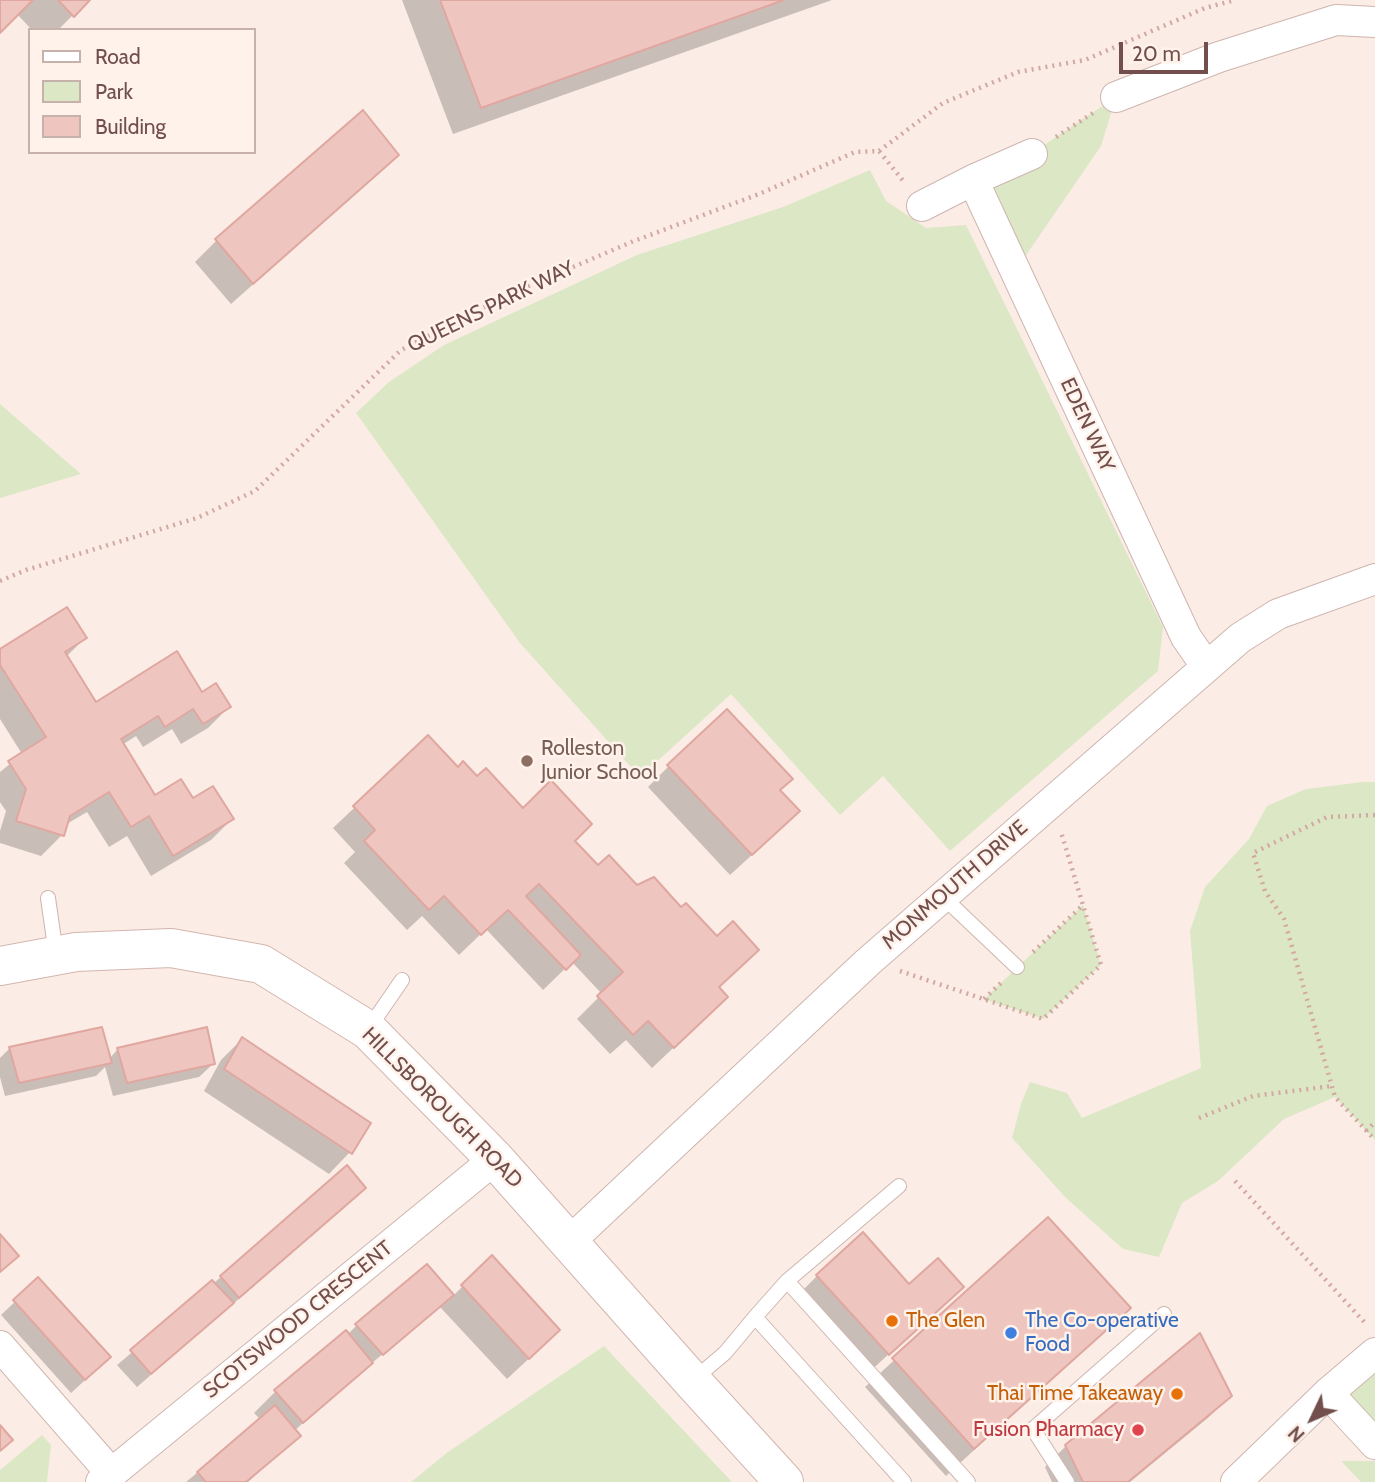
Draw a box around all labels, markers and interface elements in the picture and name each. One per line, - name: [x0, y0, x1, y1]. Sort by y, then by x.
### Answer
- legend: [28, 28, 256, 154]
- scale bar: [1123, 28, 1212, 72]
- text: 20 m: [1132, 41, 1181, 66]
- text: Road: [95, 44, 141, 69]
- text: Park: [95, 79, 133, 104]
- text: Building: [95, 114, 166, 139]
- street label: QUEENS PARK WAY: [404, 256, 578, 358]
- street label: EDEN WAY: [1054, 374, 1120, 476]
- place label: Rolleston Junior School: [541, 736, 657, 786]
- marker: Rolleston Junior School: [519, 753, 535, 769]
- street label: MONMOUTH DRIVE: [877, 815, 1033, 955]
- street label: HILLSBOROUGH ROAD: [356, 1022, 528, 1194]
- street label: SCOTSWOOD CRESCENT: [198, 1236, 398, 1404]
- place label: The Glen: [906, 1308, 985, 1334]
- place label: The Co-operative Food: [1025, 1308, 1179, 1358]
- marker: The Glen: [884, 1313, 900, 1329]
- marker: The Co-operative Food: [1003, 1325, 1019, 1341]
- place label: Thai Time Takeaway: [987, 1381, 1163, 1407]
- north arrow: [1277, 1384, 1347, 1454]
- marker: Thai Time Takeaway: [1169, 1386, 1185, 1402]
- place label: Fusion Pharmacy: [973, 1417, 1124, 1443]
- text: N: [1284, 1421, 1309, 1447]
- marker: Fusion Pharmacy: [1130, 1422, 1146, 1438]

